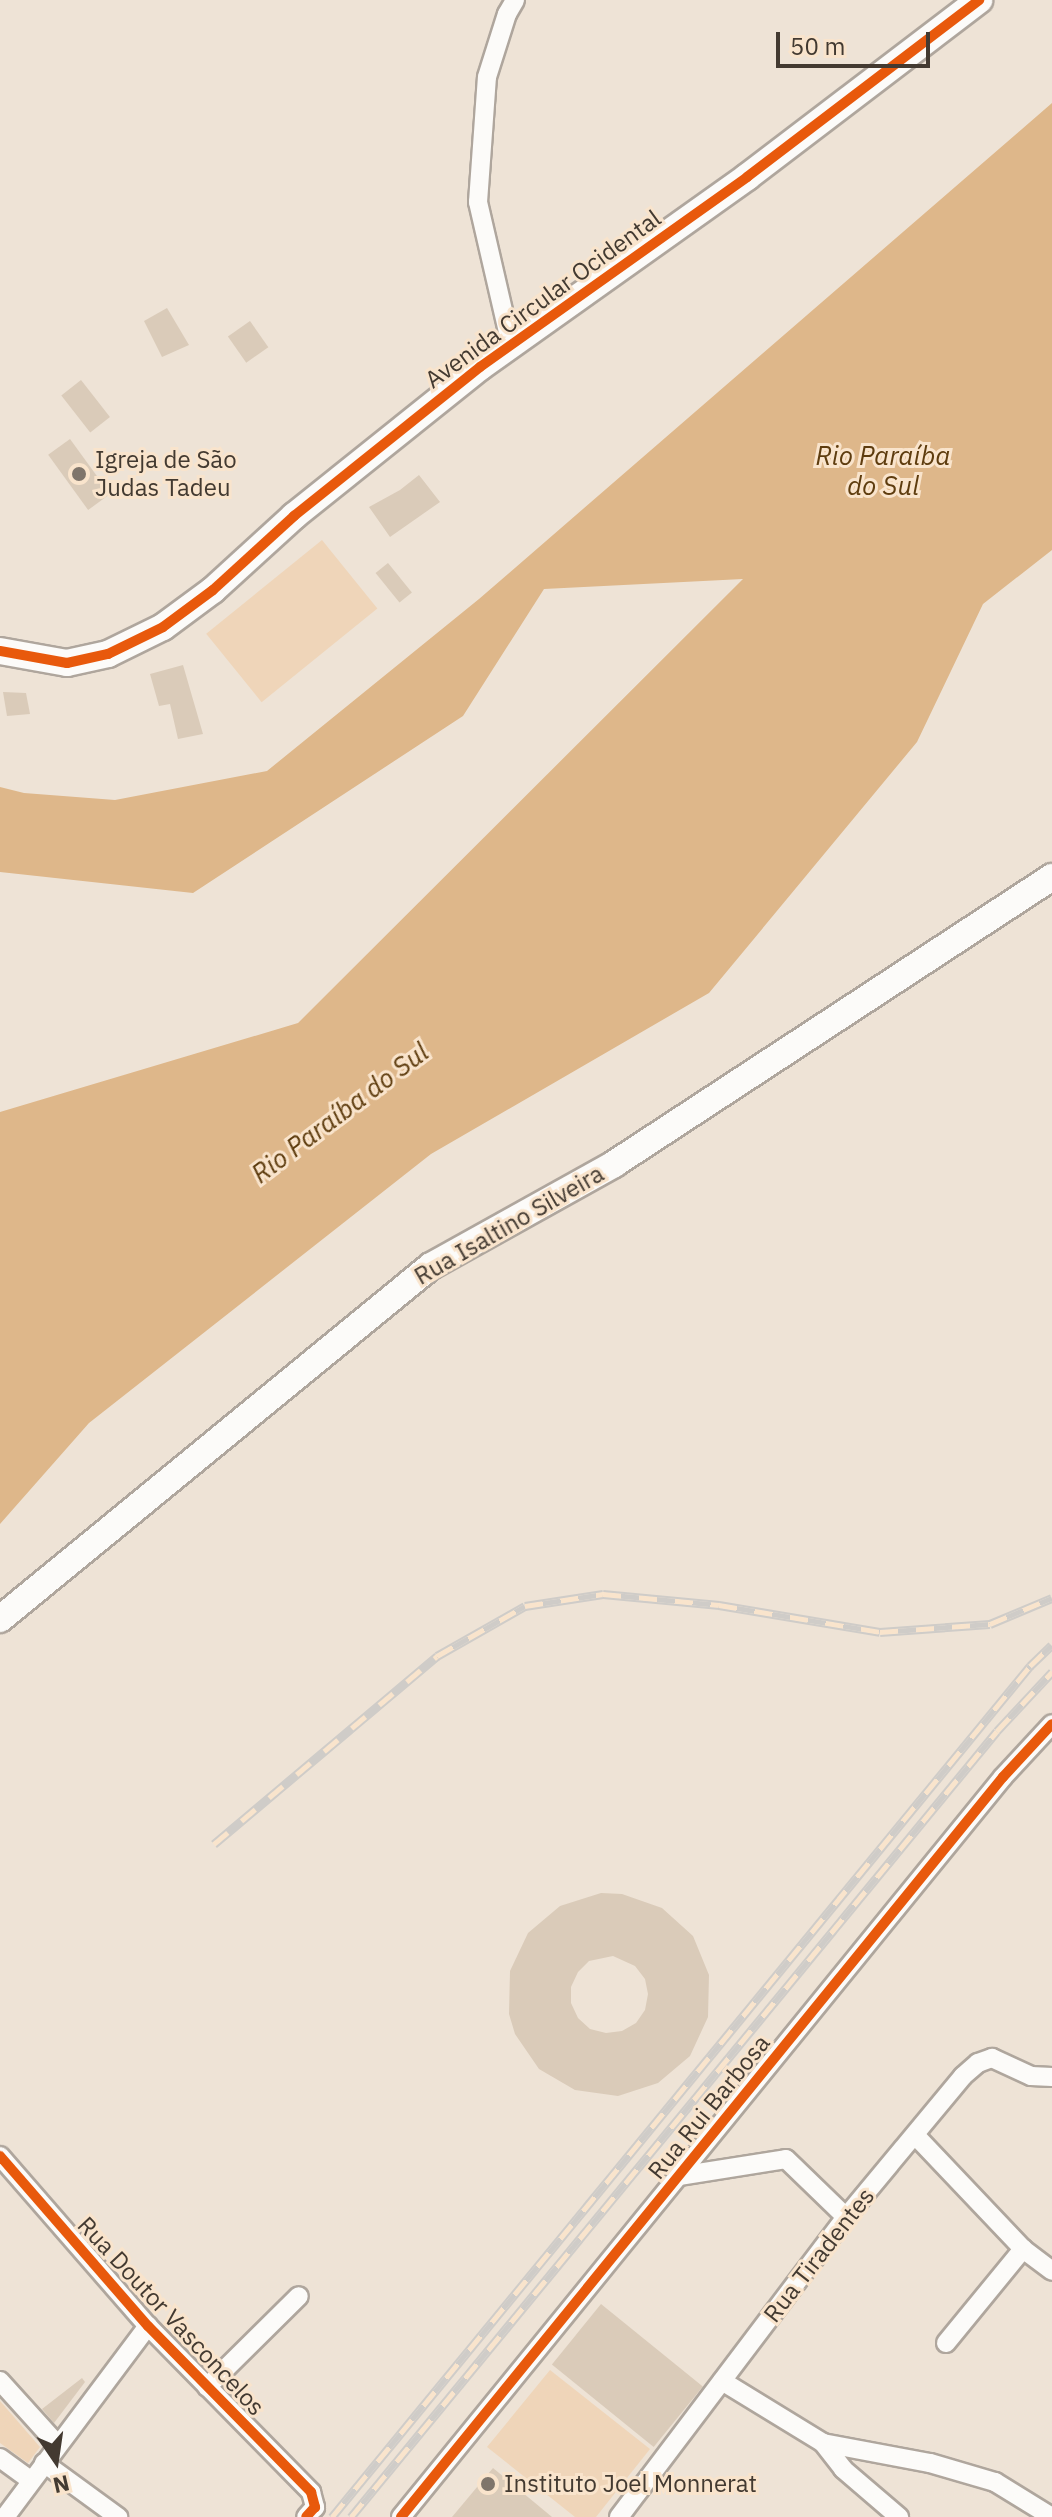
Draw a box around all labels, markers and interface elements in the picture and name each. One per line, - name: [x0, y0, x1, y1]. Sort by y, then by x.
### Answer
- scale bar: [780, 16, 934, 66]
- text: 50 m: [790, 30, 845, 62]
- street label: Avenida Circular Ocidental: [419, 204, 667, 394]
- water label: Rio Paraíba do Sul: [816, 440, 950, 502]
- place label: Igreja de São Judas Tadeu: [95, 446, 237, 502]
- marker: Igreja de São Judas Tadeu: [70, 465, 88, 483]
- water label: Rio Paraíba do Sul: [246, 1036, 434, 1190]
- street label: Rua Isaltino Silveira: [409, 1159, 609, 1291]
- street label: Rua Rui Barbosa: [642, 2029, 776, 2185]
- street label: Rua Tiradentes: [758, 2182, 880, 2328]
- street label: Rua Doutor Vasconcelos: [71, 2211, 271, 2421]
- north arrow: [16, 2421, 96, 2501]
- text: N: [50, 2469, 73, 2501]
- place label: Instituto Joel Monnerat: [504, 2470, 757, 2498]
- marker: Instituto Joel Monnerat: [479, 2475, 497, 2493]

